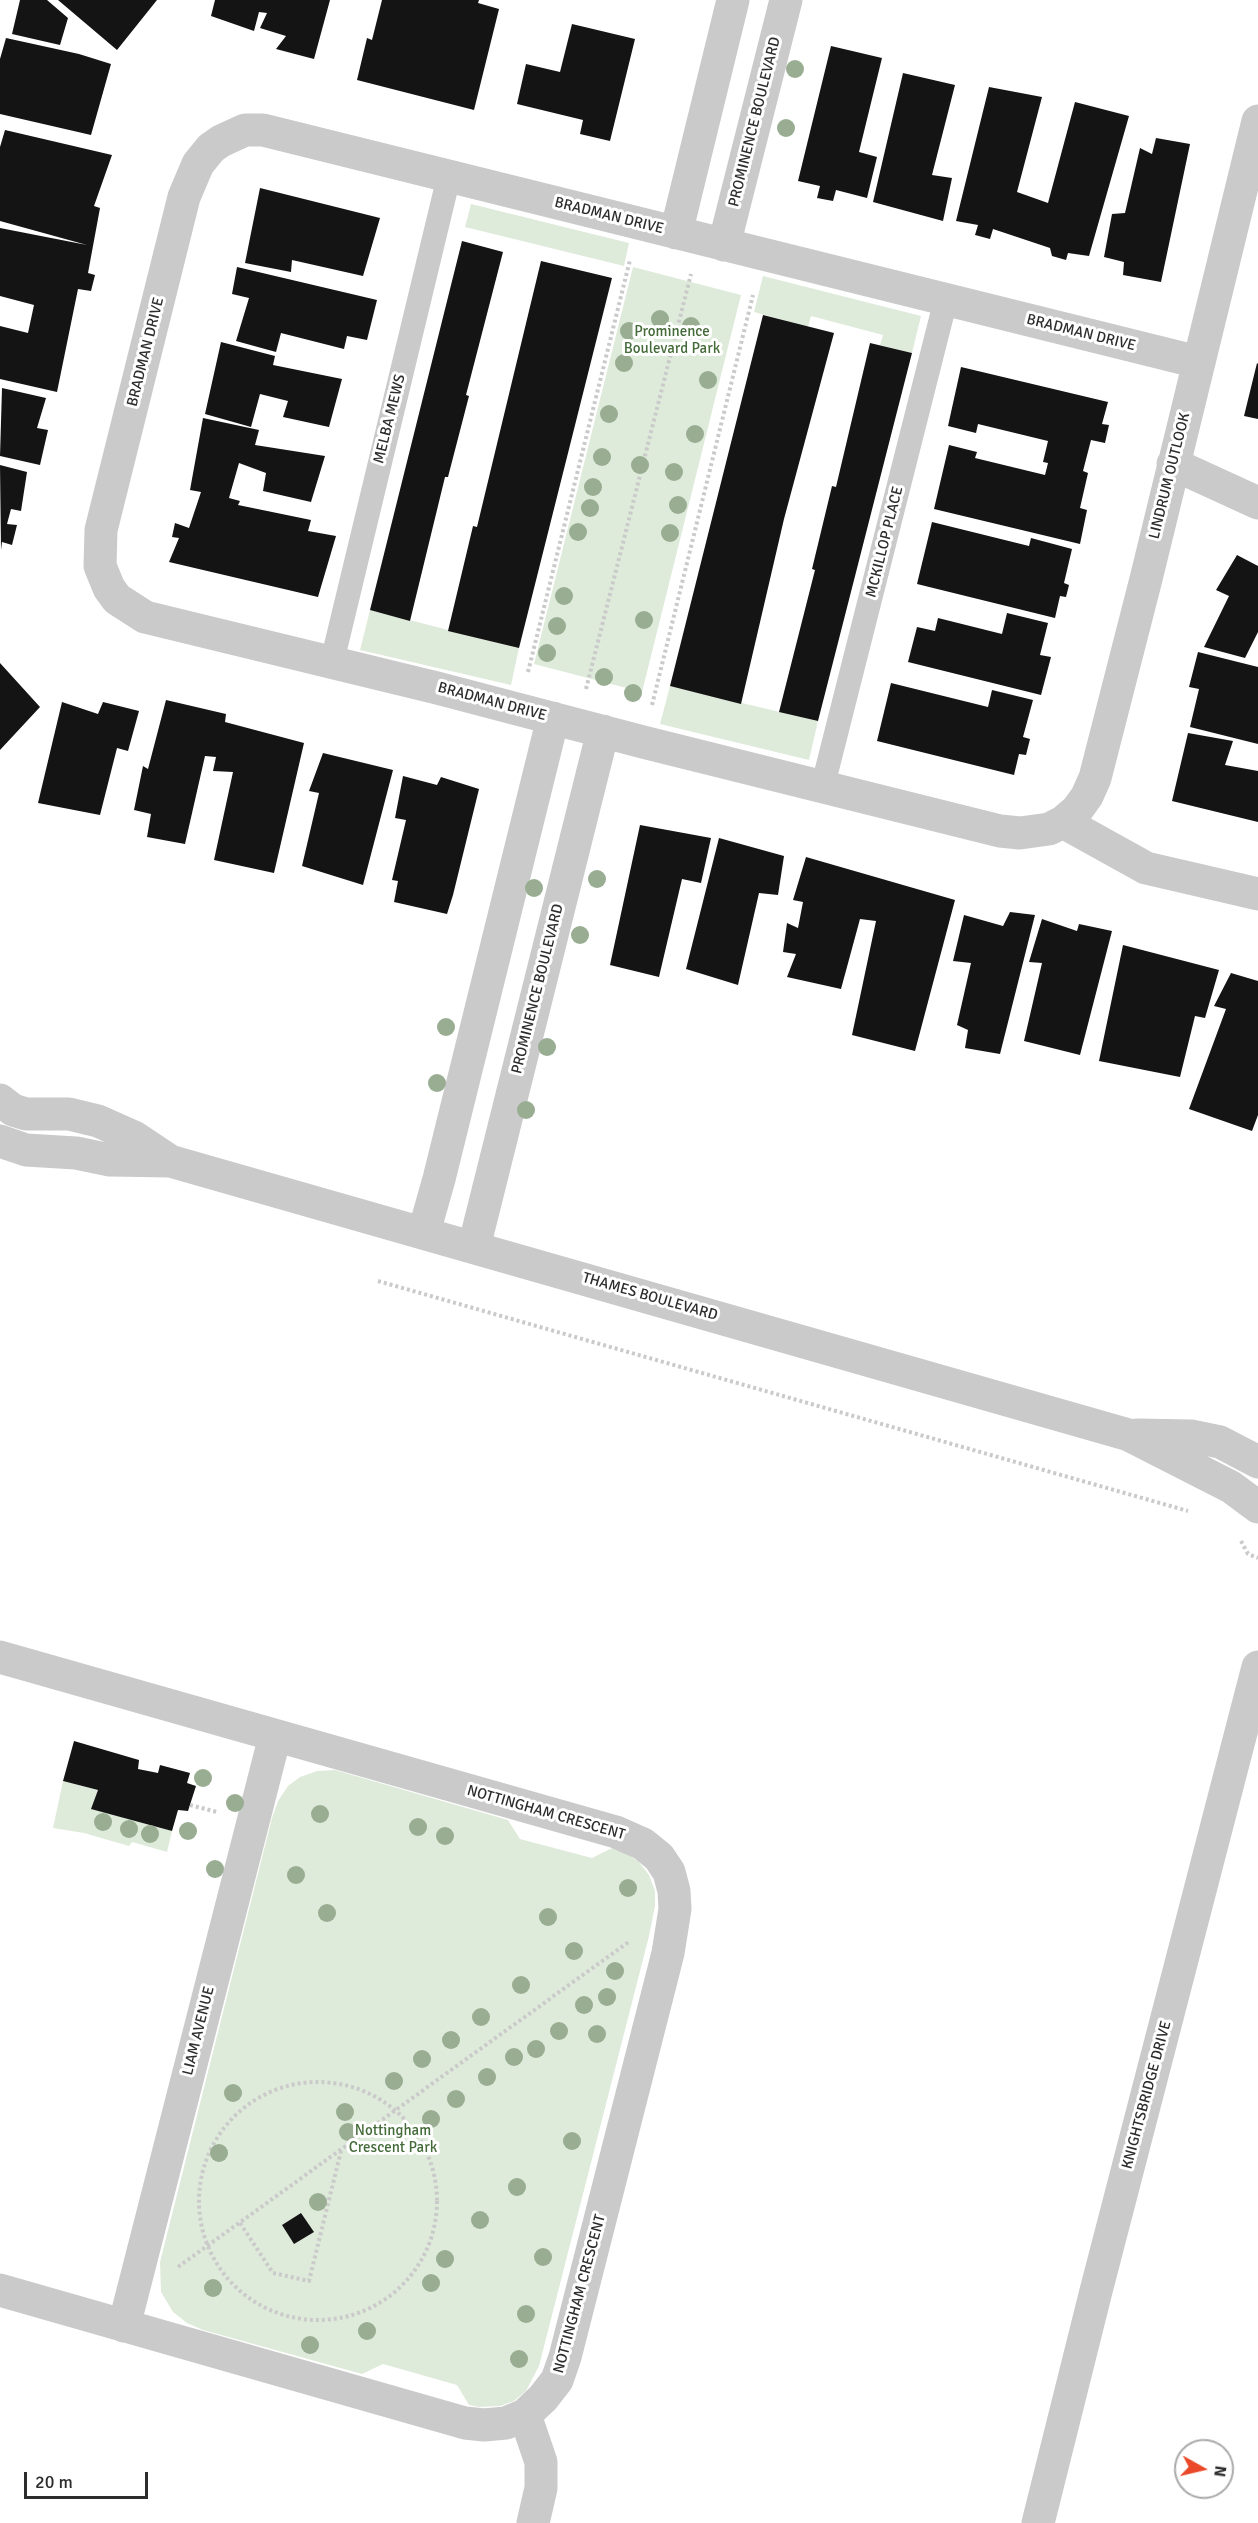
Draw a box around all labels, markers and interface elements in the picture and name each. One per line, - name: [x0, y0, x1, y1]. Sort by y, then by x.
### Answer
- street label: PROMINENCE BOULEVARD: [725, 35, 785, 209]
- street label: BRADMAN DRIVE: [553, 194, 665, 238]
- street label: BRADMAN DRIVE: [124, 296, 168, 408]
- street label: BRADMAN DRIVE: [1025, 311, 1137, 355]
- park label: Prominence Boulevard Park: [624, 323, 720, 358]
- street label: MELBA MEWS: [370, 373, 410, 465]
- street label: LINDRUM OUTLOOK: [1146, 411, 1194, 541]
- street label: MCKILLOP PLACE: [862, 485, 908, 599]
- street label: BRADMAN DRIVE: [436, 679, 548, 725]
- street label: PROMINENCE BOULEVARD: [508, 902, 568, 1076]
- street label: THAMES BOULEVARD: [580, 1269, 720, 1325]
- street label: NOTTINGHAM CRESCENT: [465, 1782, 627, 1844]
- street label: LIAM AVENUE: [179, 1985, 219, 2077]
- street label: KNIGHTSBRIDGE DRIVE: [1119, 2019, 1175, 2171]
- park label: Nottingham Crescent Park: [349, 2122, 437, 2157]
- street label: NOTTINGHAM CRESCENT: [550, 2213, 610, 2375]
- north arrow: [1174, 2439, 1234, 2499]
- scale bar: [27, 2460, 152, 2498]
- text: N: [1209, 2464, 1231, 2478]
- text: 20 m: [35, 2471, 73, 2493]

